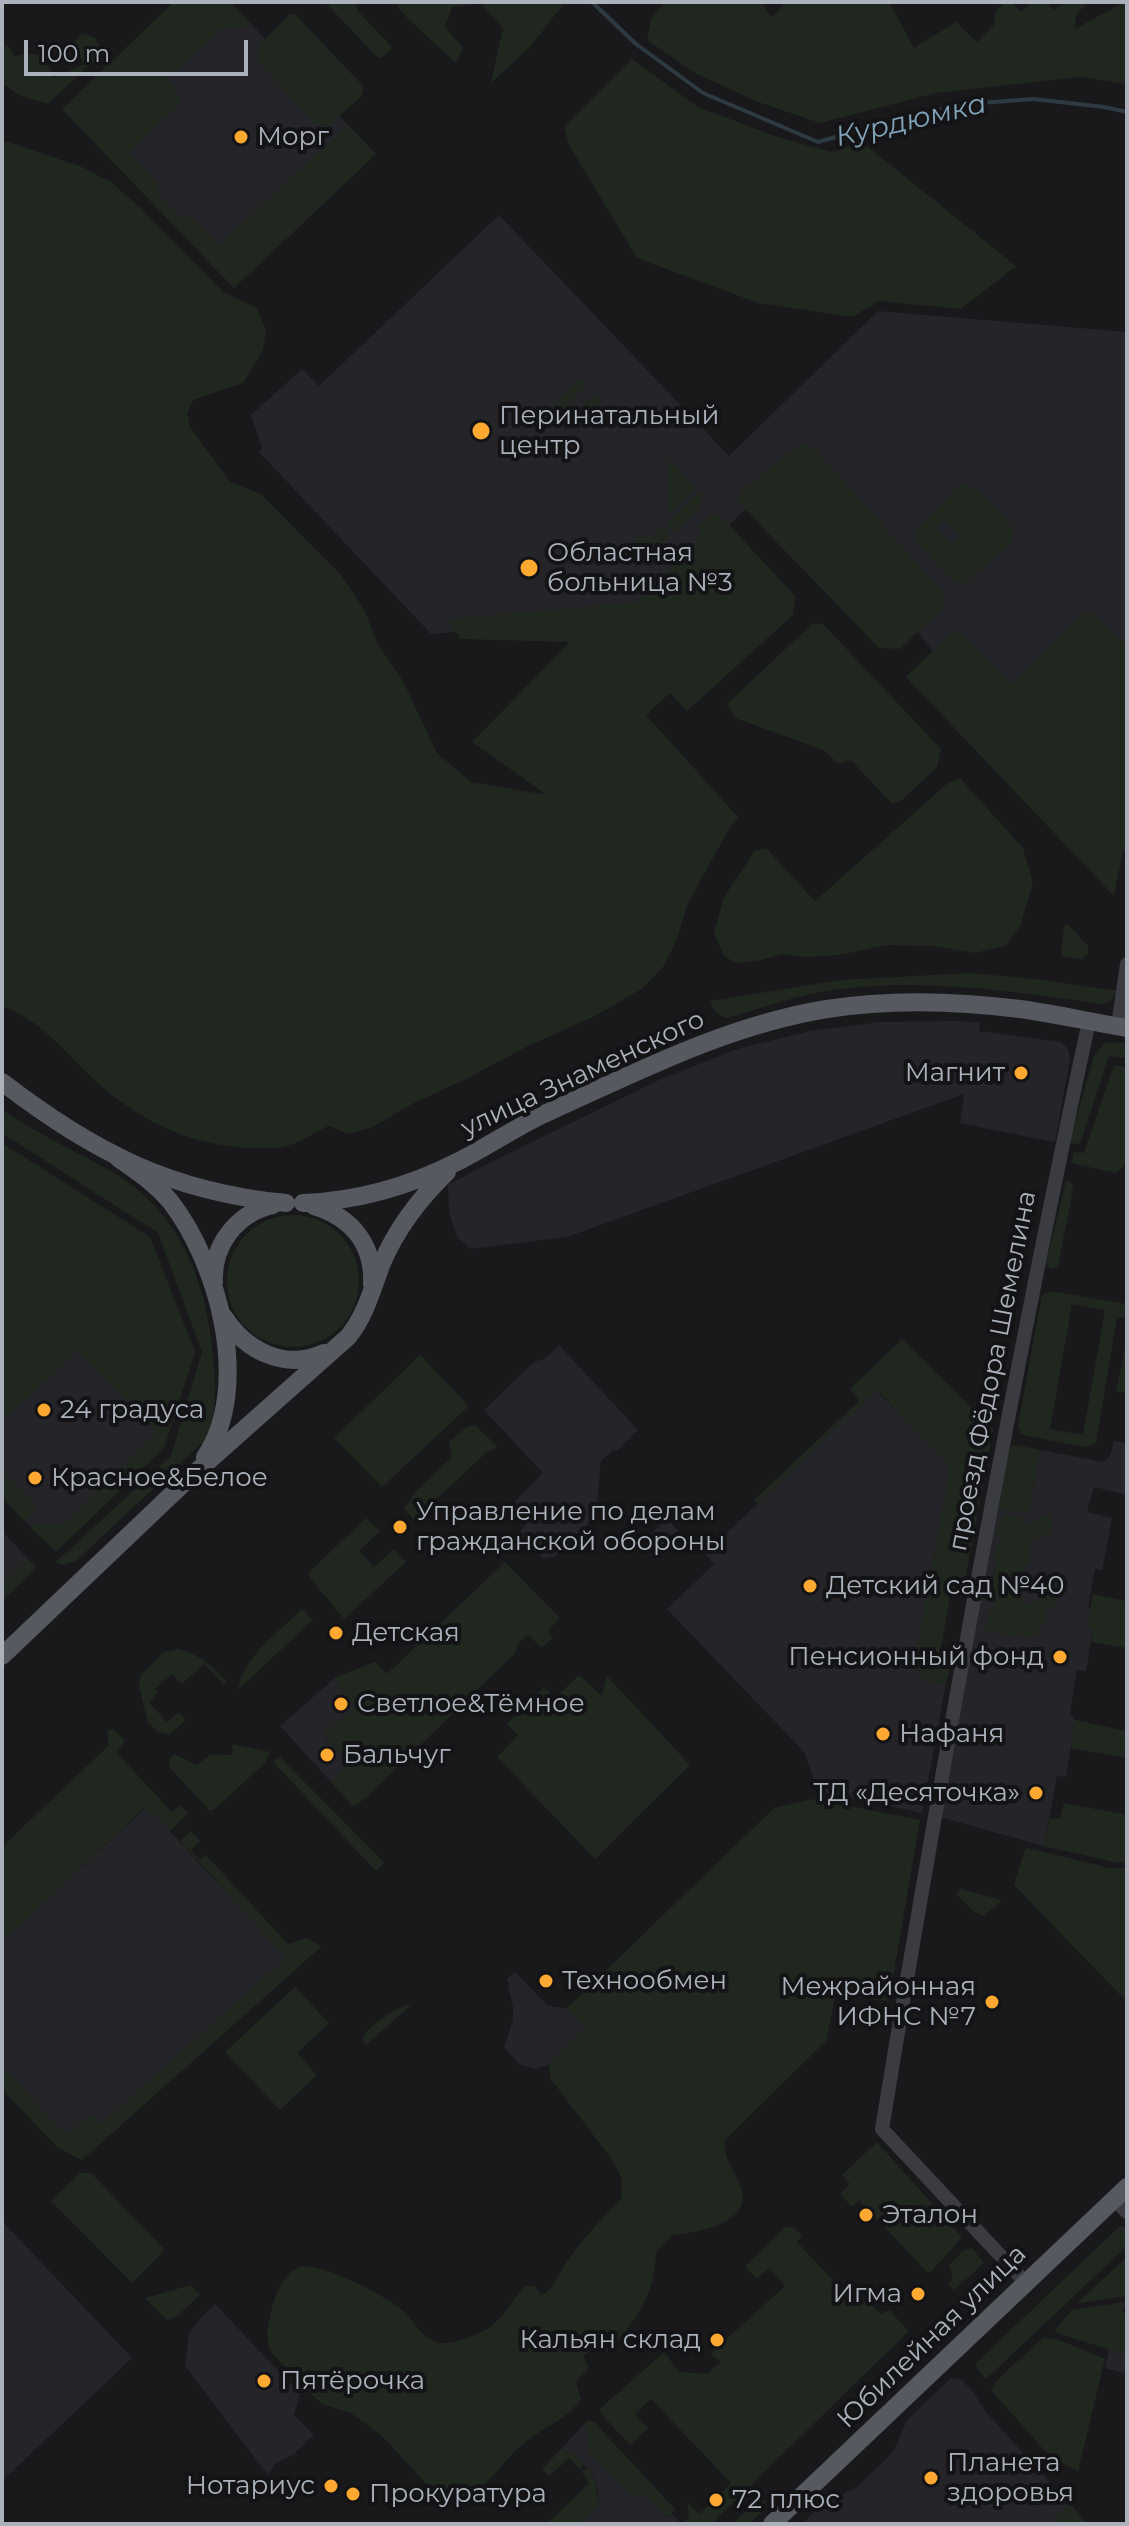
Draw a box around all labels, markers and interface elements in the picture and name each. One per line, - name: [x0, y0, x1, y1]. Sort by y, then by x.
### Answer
- scale bar: [28, 24, 252, 74]
- text: 100 m: [38, 39, 110, 68]
- water label: Курдюмка: [832, 87, 990, 155]
- place label: Морг: [257, 121, 329, 153]
- marker: Морг: [232, 128, 250, 146]
- place label: Перинатальный центр: [499, 400, 719, 462]
- marker: Перинатальный центр: [470, 420, 492, 442]
- place label: Областная больница №3: [547, 537, 733, 598]
- marker: Областная больница №3: [518, 557, 540, 579]
- street label: улица Знаменского: [456, 1004, 710, 1144]
- place label: Магнит: [905, 1057, 1005, 1089]
- marker: Магнит: [1012, 1064, 1030, 1082]
- street label: проезд Фёдора Шемелина: [943, 1188, 1043, 1554]
- place label: 24 градуса: [60, 1394, 204, 1426]
- marker: 24 градуса: [35, 1401, 53, 1419]
- place label: Красное&Белое: [51, 1462, 268, 1494]
- marker: Красное&Белое: [26, 1469, 44, 1487]
- place label: Управление по делам гражданской обороны: [416, 1496, 725, 1558]
- marker: Управление по делам гражданской обороны: [391, 1518, 409, 1536]
- place label: Детский сад №40: [826, 1570, 1065, 1602]
- marker: Детский сад №40: [801, 1577, 819, 1595]
- place label: Детская: [352, 1617, 460, 1649]
- marker: Детская: [327, 1624, 345, 1642]
- place label: Пенсионный фонд: [788, 1641, 1044, 1673]
- marker: Пенсионный фонд: [1051, 1648, 1069, 1666]
- place label: Светлое&Тёмное: [357, 1688, 585, 1720]
- marker: Светлое&Тёмное: [332, 1695, 350, 1713]
- place label: Нафаня: [899, 1718, 1004, 1750]
- marker: Нафаня: [874, 1725, 892, 1743]
- place label: Бальчуг: [343, 1739, 451, 1771]
- marker: Бальчуг: [318, 1746, 336, 1764]
- place label: ТД «Десяточка»: [813, 1777, 1020, 1809]
- marker: ТД «Десяточка»: [1027, 1784, 1045, 1802]
- place label: Технообмен: [562, 1965, 727, 1997]
- place label: Межрайонная ИФНС №7: [780, 1971, 976, 2032]
- marker: Технообмен: [537, 1972, 555, 1990]
- marker: Межрайонная ИФНС №7: [983, 1993, 1001, 2011]
- place label: Эталон: [882, 2199, 978, 2231]
- marker: Эталон: [857, 2206, 875, 2224]
- street label: Юбилейная улица: [831, 2239, 1033, 2435]
- place label: Игма: [833, 2278, 902, 2310]
- marker: Игма: [909, 2285, 927, 2303]
- place label: Кальян склад: [520, 2324, 701, 2356]
- marker: Кальян склад: [708, 2331, 726, 2349]
- place label: Пятёрочка: [280, 2365, 425, 2397]
- marker: Пятёрочка: [255, 2372, 273, 2390]
- place label: Планета здоровья: [947, 2447, 1074, 2508]
- marker: Планета здоровья: [922, 2469, 940, 2487]
- place label: Нотариус: [186, 2470, 315, 2502]
- marker: Нотариус: [322, 2477, 340, 2495]
- place label: Прокуратура: [369, 2478, 547, 2510]
- place label: 72 плюс: [732, 2484, 840, 2516]
- marker: Прокуратура: [344, 2485, 362, 2503]
- marker: 72 плюс: [707, 2491, 725, 2509]

